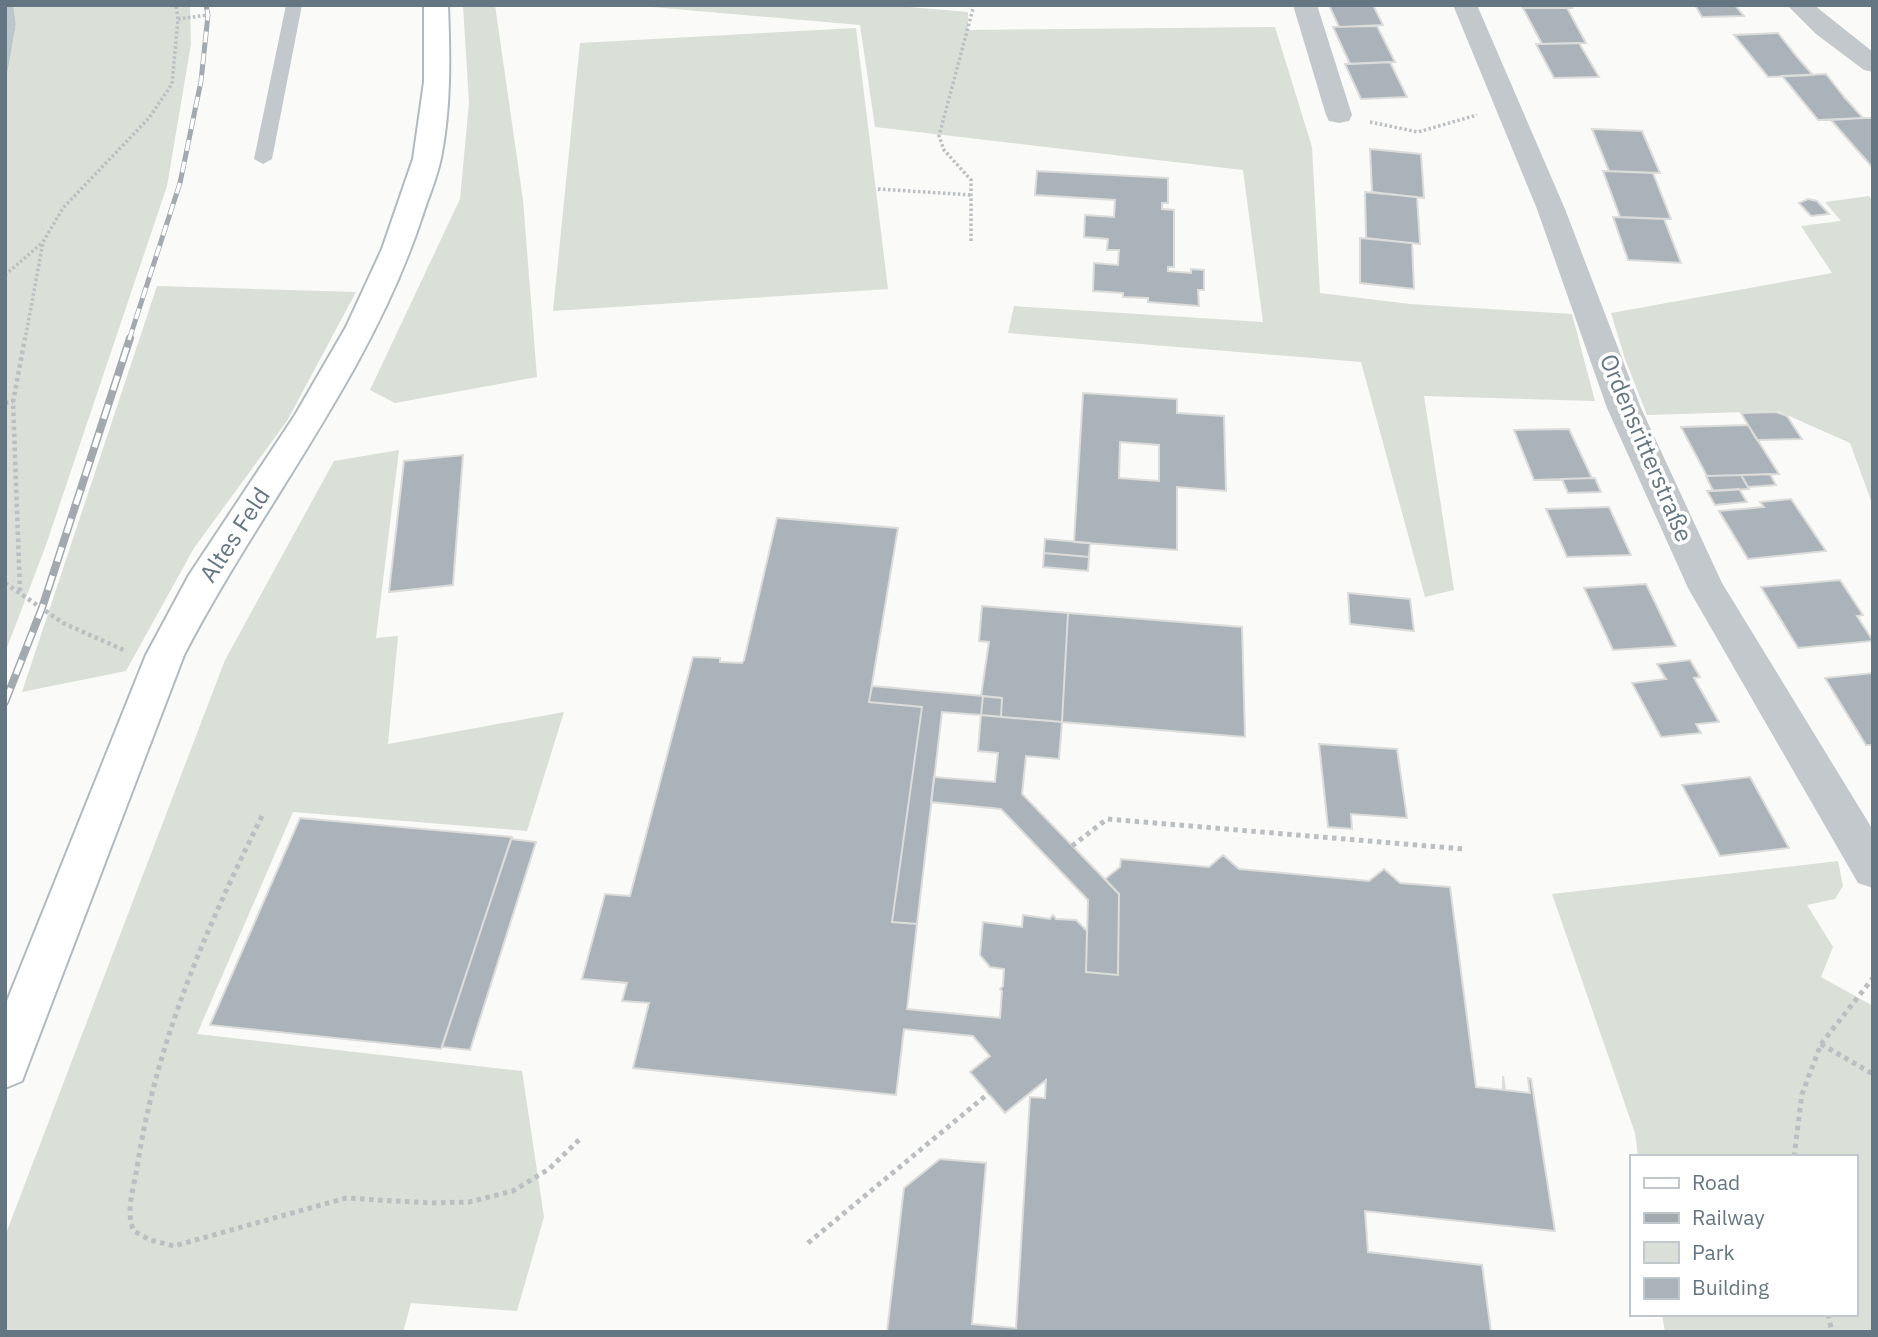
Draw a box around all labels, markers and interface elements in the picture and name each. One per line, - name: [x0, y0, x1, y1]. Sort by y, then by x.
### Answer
- street label: Ordensritterstraße: [1593, 349, 1701, 547]
- street label: Altes Feld: [192, 481, 277, 588]
- legend: [1630, 1155, 1857, 1316]
- text: Road: [1692, 1168, 1740, 1196]
- text: Railway: [1692, 1203, 1765, 1231]
- text: Park: [1692, 1238, 1735, 1266]
- text: Building: [1692, 1273, 1769, 1301]

